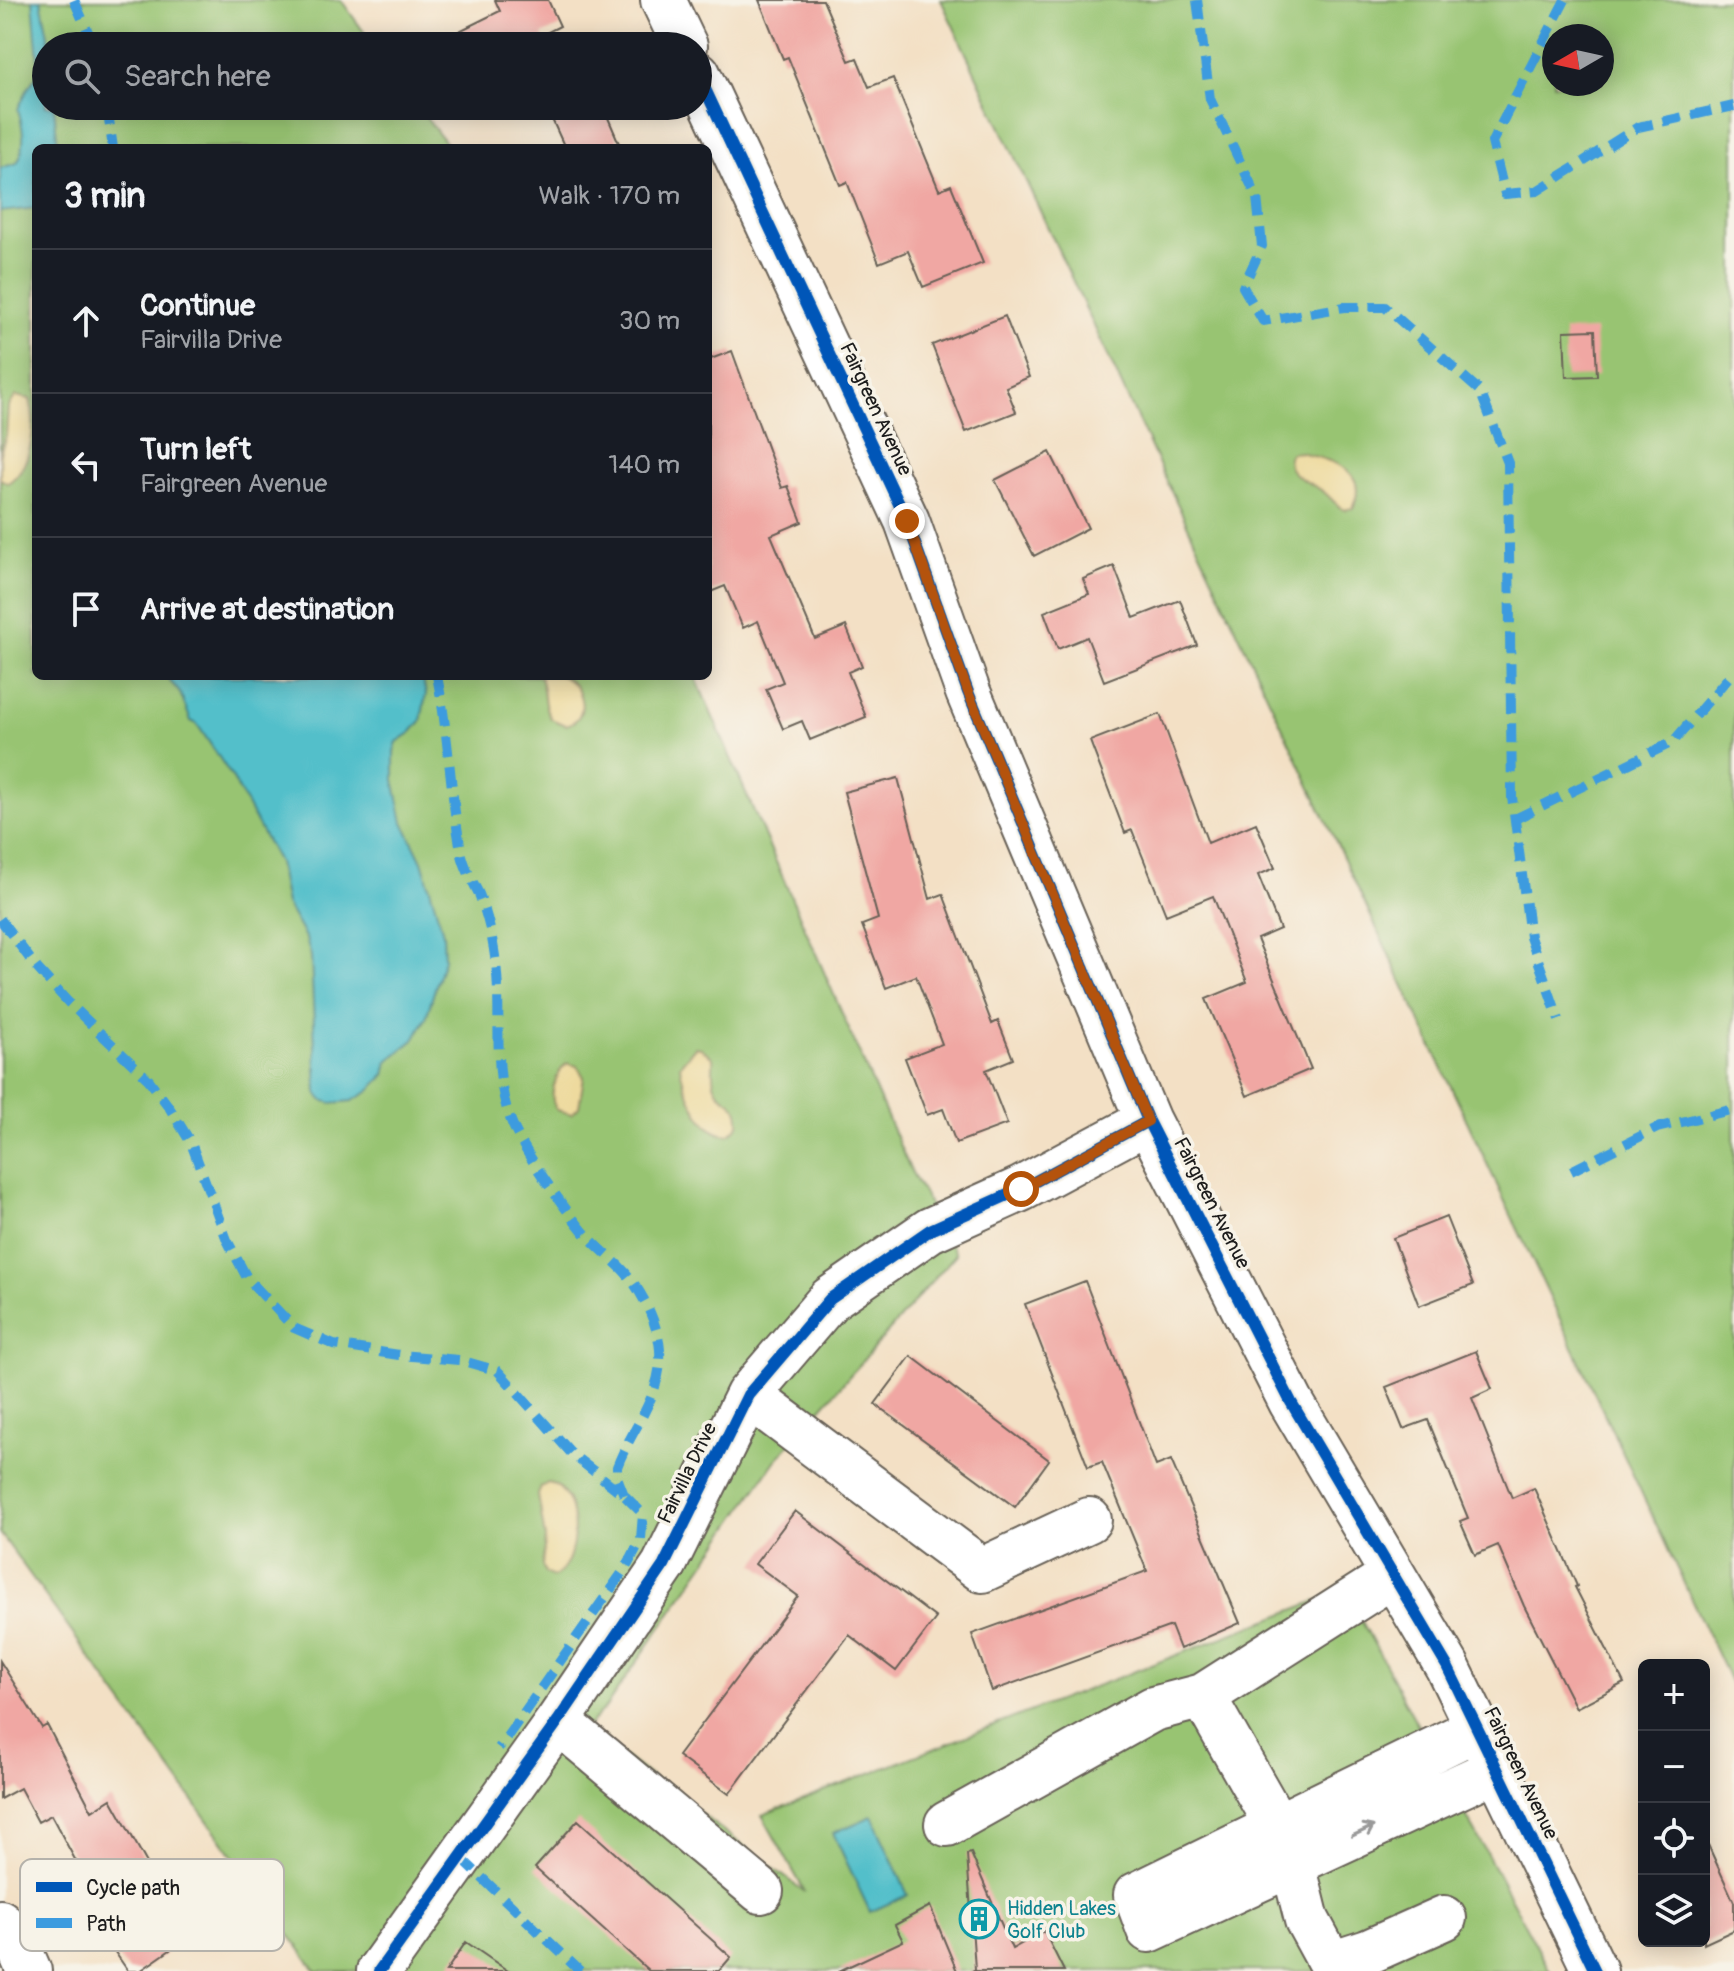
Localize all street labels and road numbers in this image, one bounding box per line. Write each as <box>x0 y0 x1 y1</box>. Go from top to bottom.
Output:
street label: Fairgreen Avenue <box>834 338 918 480</box>
street label: Fairgreen Avenue <box>1168 1133 1256 1273</box>
street label: Fairvilla Drive <box>652 1418 722 1528</box>
street label: Fairgreen Avenue <box>1478 1703 1564 1843</box>

